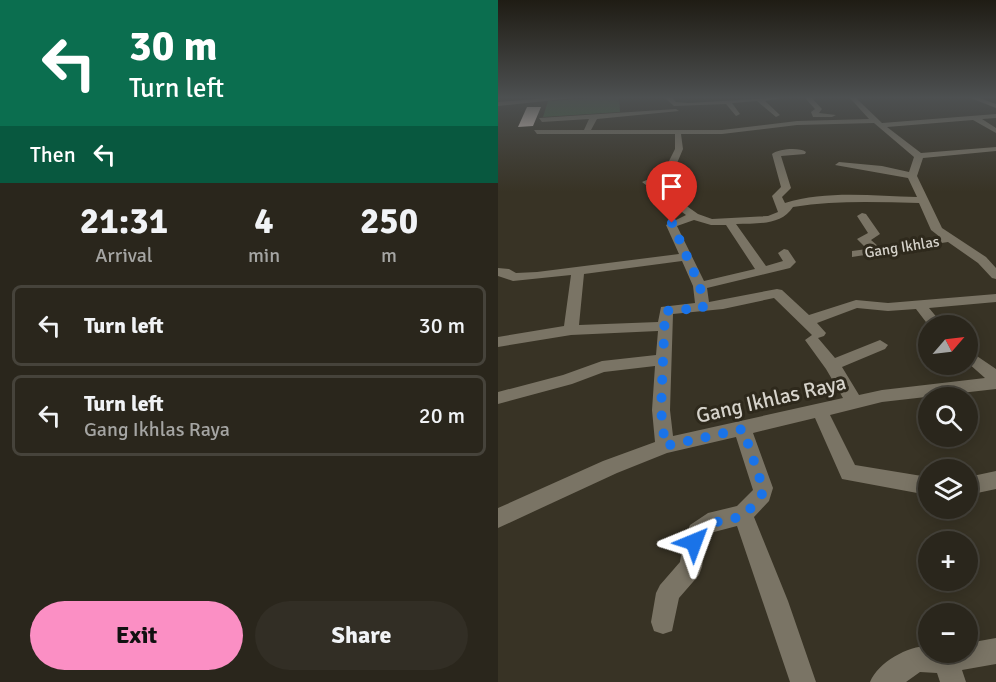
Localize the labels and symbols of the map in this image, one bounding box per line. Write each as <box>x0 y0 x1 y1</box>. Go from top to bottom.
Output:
pin <box>646 161 697 223</box>
street label: Gang Ikhlas <box>863 232 941 262</box>
north arrow <box>918 315 978 375</box>
street label: Gang Ikhlas Raya <box>693 369 849 429</box>
position arrow <box>662 510 726 574</box>

